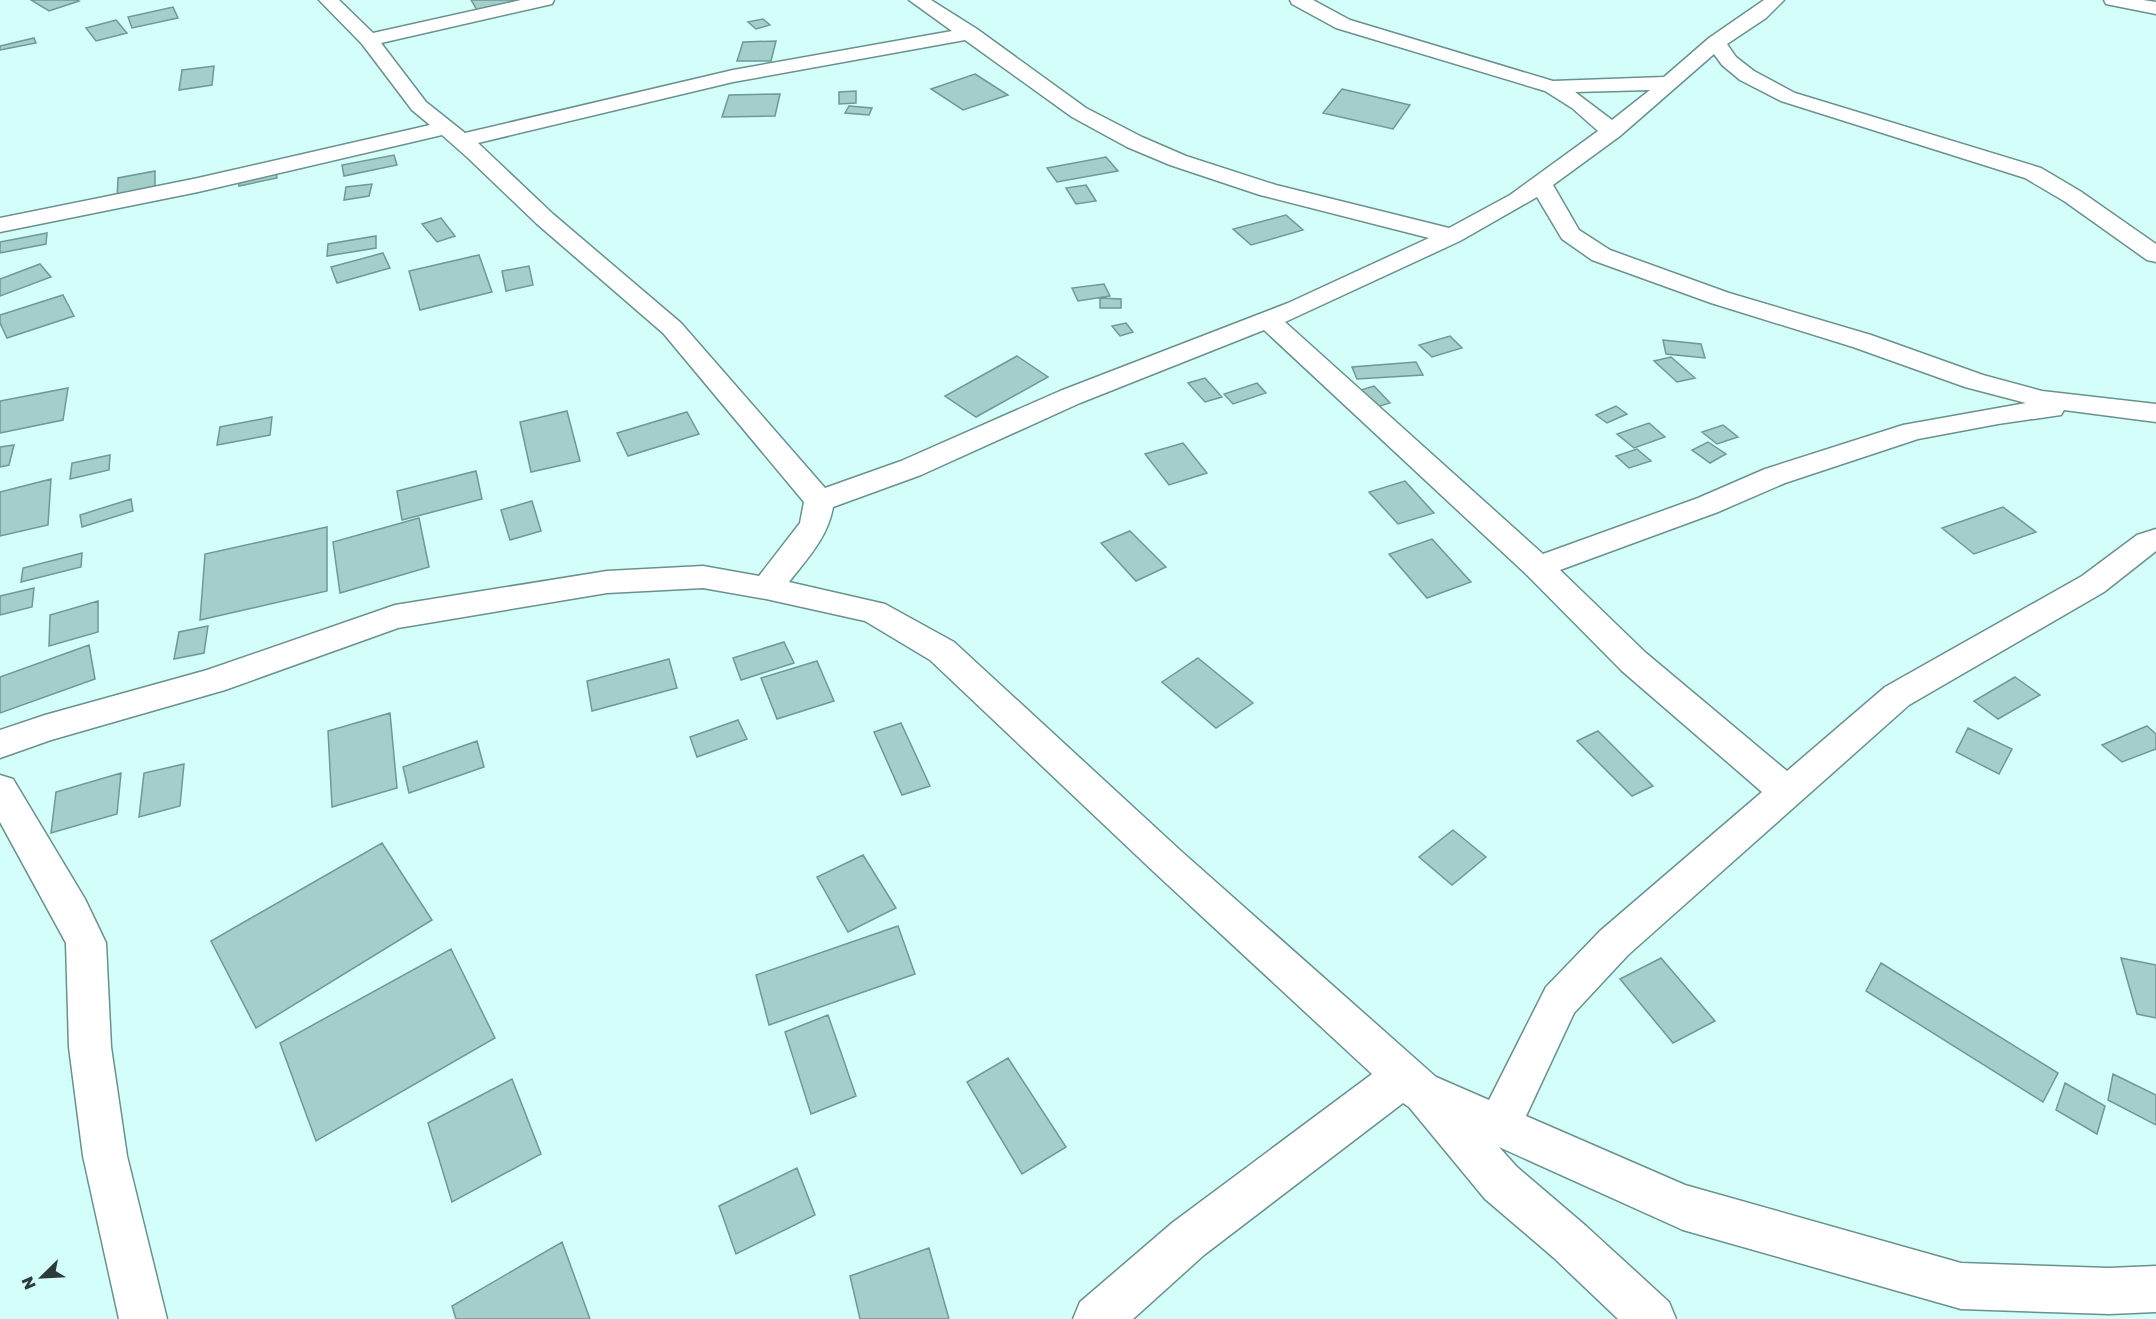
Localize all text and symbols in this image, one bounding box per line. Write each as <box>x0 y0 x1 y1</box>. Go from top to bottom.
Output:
north arrow <box>12 1247 72 1307</box>
text: N <box>17 1273 40 1293</box>

